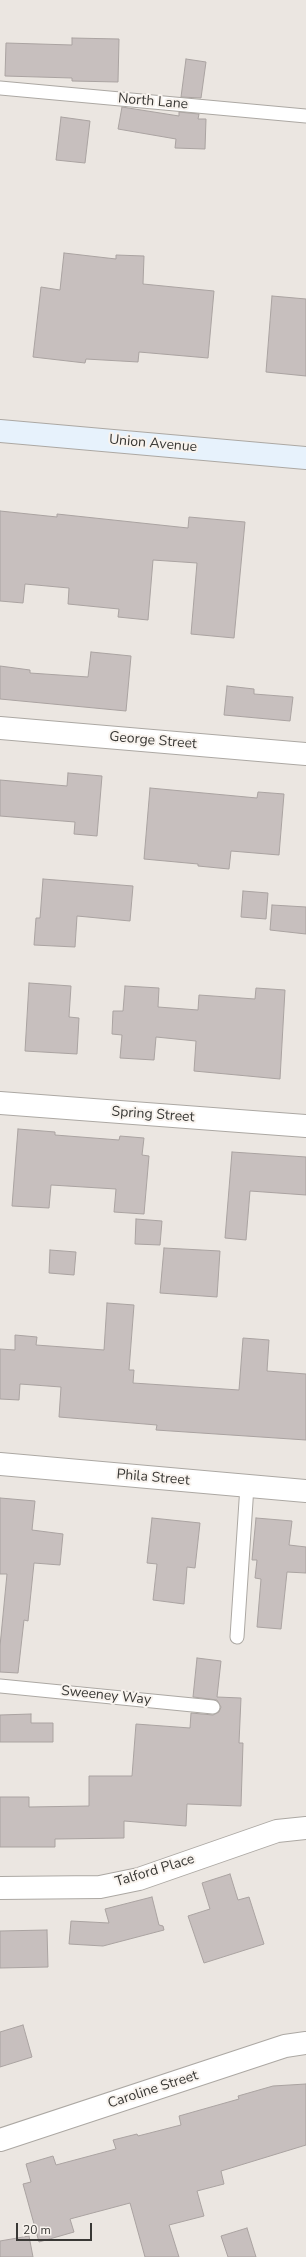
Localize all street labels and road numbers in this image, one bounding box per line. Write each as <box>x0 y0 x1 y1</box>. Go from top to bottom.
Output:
street label: North Lane <box>117 91 189 113</box>
street label: Union Avenue <box>108 432 198 456</box>
street label: George Street <box>109 729 197 753</box>
street label: Spring Street <box>111 1104 195 1126</box>
street label: Phila Street <box>116 1466 190 1490</box>
street label: Sweeney Way <box>60 1683 152 1709</box>
street label: Talford Place <box>113 1851 197 1891</box>
street label: Caroline Street <box>106 2068 200 2112</box>

